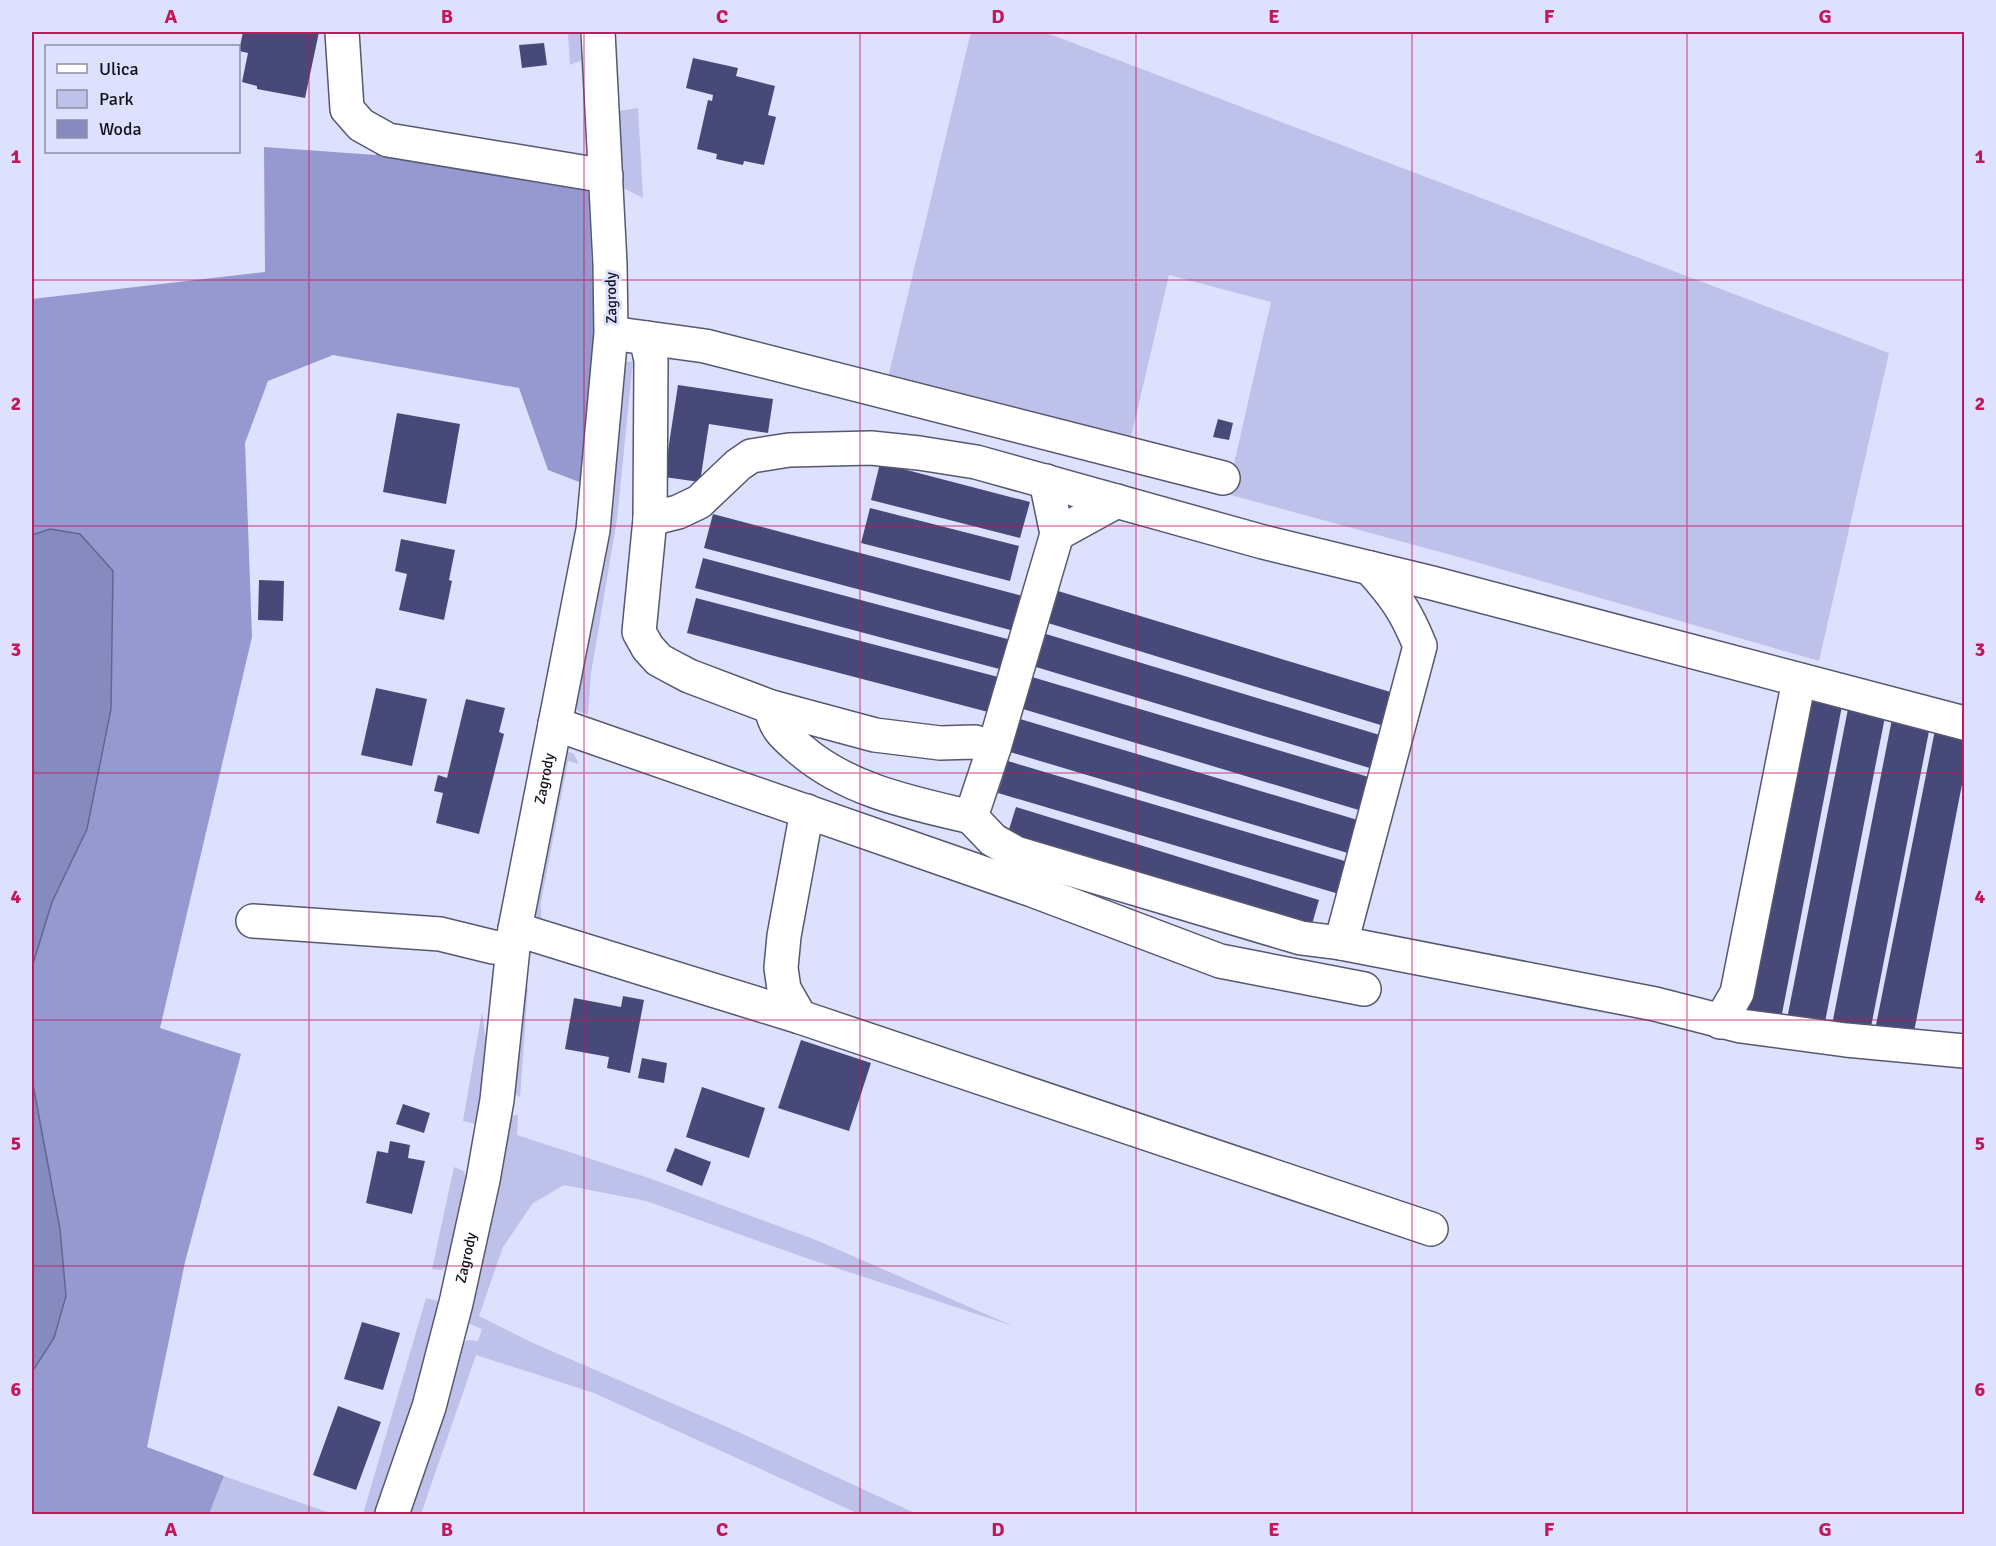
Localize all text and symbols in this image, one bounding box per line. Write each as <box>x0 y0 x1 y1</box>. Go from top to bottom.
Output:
text: A <box>165 4 178 29</box>
text: B <box>441 4 453 29</box>
text: C <box>716 4 728 29</box>
text: D <box>991 4 1005 29</box>
text: E <box>1268 4 1280 29</box>
text: F <box>1544 4 1555 29</box>
text: G <box>1818 4 1832 29</box>
legend <box>45 45 240 153</box>
text: Ulica <box>99 58 139 80</box>
text: Park <box>99 88 134 110</box>
text: Woda <box>99 118 142 140</box>
text: 1 <box>11 144 22 169</box>
text: 1 <box>1975 144 1986 169</box>
street label: Zagrody <box>602 272 620 324</box>
text: 2 <box>11 391 21 416</box>
text: 2 <box>1975 391 1985 416</box>
text: 3 <box>11 637 21 662</box>
text: 3 <box>1975 637 1985 662</box>
street label: Zagrody <box>531 752 558 806</box>
text: 4 <box>11 884 22 909</box>
text: 4 <box>1975 884 1986 909</box>
text: 5 <box>11 1131 21 1156</box>
text: 5 <box>1975 1131 1985 1156</box>
street label: Zagrody <box>452 1231 480 1285</box>
text: 6 <box>11 1377 22 1402</box>
text: 6 <box>1975 1377 1986 1402</box>
text: A <box>165 1517 178 1542</box>
text: B <box>441 1517 453 1542</box>
text: C <box>716 1517 728 1542</box>
text: D <box>991 1517 1005 1542</box>
text: E <box>1268 1517 1280 1542</box>
text: F <box>1544 1517 1555 1542</box>
text: G <box>1818 1517 1832 1542</box>

